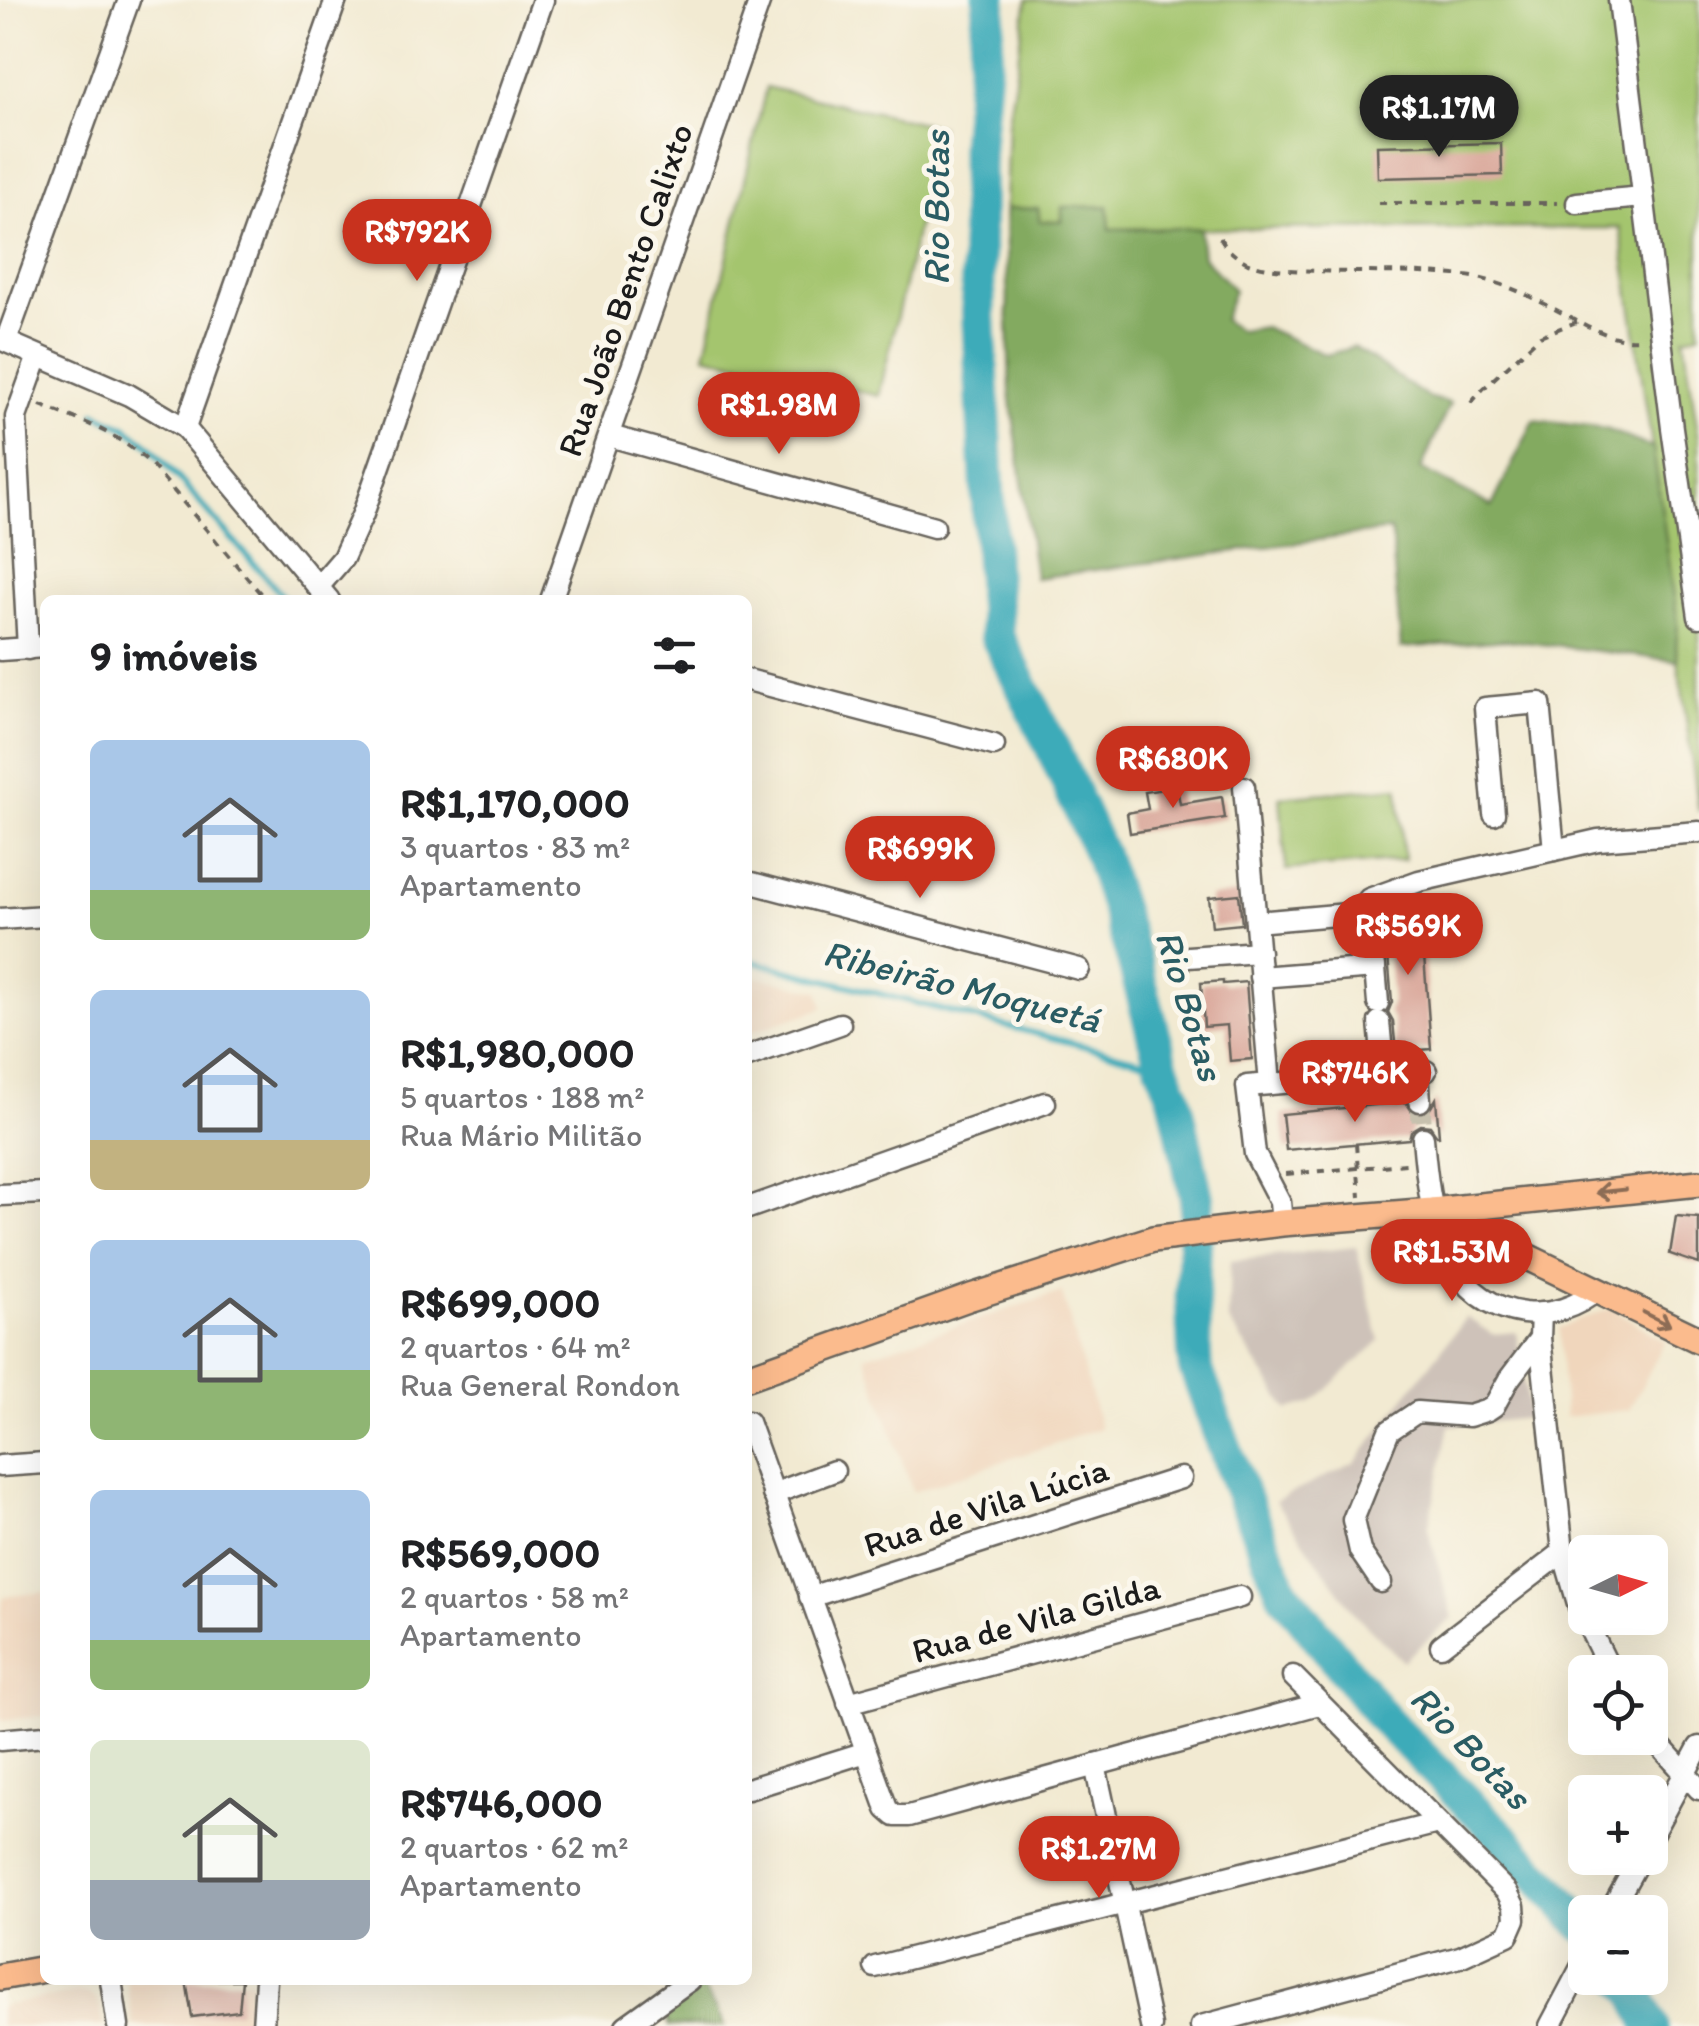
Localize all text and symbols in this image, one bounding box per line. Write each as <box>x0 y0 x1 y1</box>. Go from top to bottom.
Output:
pin: R$1.17M <box>1347 75 1531 160</box>
text: R$1.17M <box>1382 88 1496 126</box>
street label: Rua João Bento Calixto <box>548 118 702 462</box>
water label: Rio Botas <box>913 128 959 285</box>
pin: R$792K <box>336 199 498 284</box>
text: R$792K <box>364 212 470 250</box>
pin: R$1.98M <box>687 372 871 457</box>
text: R$1.98M <box>720 385 838 423</box>
icon: filters <box>647 628 702 683</box>
text: 9 imóveis <box>90 630 258 681</box>
pin: R$680K <box>1092 726 1254 811</box>
text: R$680K <box>1118 739 1228 777</box>
text: R$1,170,000 <box>400 777 630 828</box>
icon: home <box>170 780 290 900</box>
pin: R$699K <box>839 816 1001 901</box>
text: 3 quartos · 83 m² <box>400 828 630 866</box>
text: R$699K <box>867 829 973 867</box>
text: Apartamento <box>400 866 582 904</box>
pin: R$569K <box>1327 893 1489 978</box>
text: R$569K <box>1355 906 1461 944</box>
water label: Rio Botas <box>1145 924 1235 1088</box>
water label: Ribeirão Moquetá <box>819 929 1106 1043</box>
text: R$1,980,000 <box>400 1027 635 1078</box>
icon: home <box>170 1030 290 1150</box>
pin: R$746K <box>1274 1040 1436 1125</box>
text: R$746K <box>1301 1053 1409 1091</box>
text: 5 quartos · 188 m² <box>400 1078 645 1116</box>
text: Rua Mário Militão <box>400 1116 642 1154</box>
one-way arrow <box>1596 1182 1628 1201</box>
pin: R$1.53M <box>1360 1219 1544 1304</box>
text: R$1.53M <box>1393 1232 1511 1270</box>
text: R$699,000 <box>400 1277 600 1328</box>
icon: home <box>170 1280 290 1400</box>
one-way arrow <box>1642 1310 1672 1329</box>
text: 2 quartos · 64 m² <box>400 1328 631 1366</box>
text: Rua General Rondon <box>400 1366 680 1404</box>
street label: Rua de Vila Lúcia <box>858 1448 1114 1566</box>
text: R$569,000 <box>400 1527 600 1578</box>
icon: home <box>170 1530 290 1650</box>
north arrow <box>1568 1535 1668 1635</box>
map controls <box>1568 1535 1668 1995</box>
street label: Rua de Vila Gilda <box>908 1566 1164 1672</box>
text: 2 quartos · 58 m² <box>400 1578 629 1616</box>
text: Apartamento <box>400 1616 582 1654</box>
button: locate <box>1568 1655 1668 1755</box>
water label: Rio Botas <box>1401 1675 1543 1820</box>
button: + <box>1568 1775 1668 1875</box>
text: R$746,000 <box>400 1777 603 1828</box>
icon: home <box>170 1780 290 1900</box>
pin: R$1.27M <box>1007 1816 1191 1901</box>
text: 2 quartos · 62 m² <box>400 1828 628 1866</box>
text: R$1.27M <box>1041 1829 1157 1867</box>
text: Apartamento <box>400 1866 582 1904</box>
button: − <box>1568 1895 1668 1995</box>

